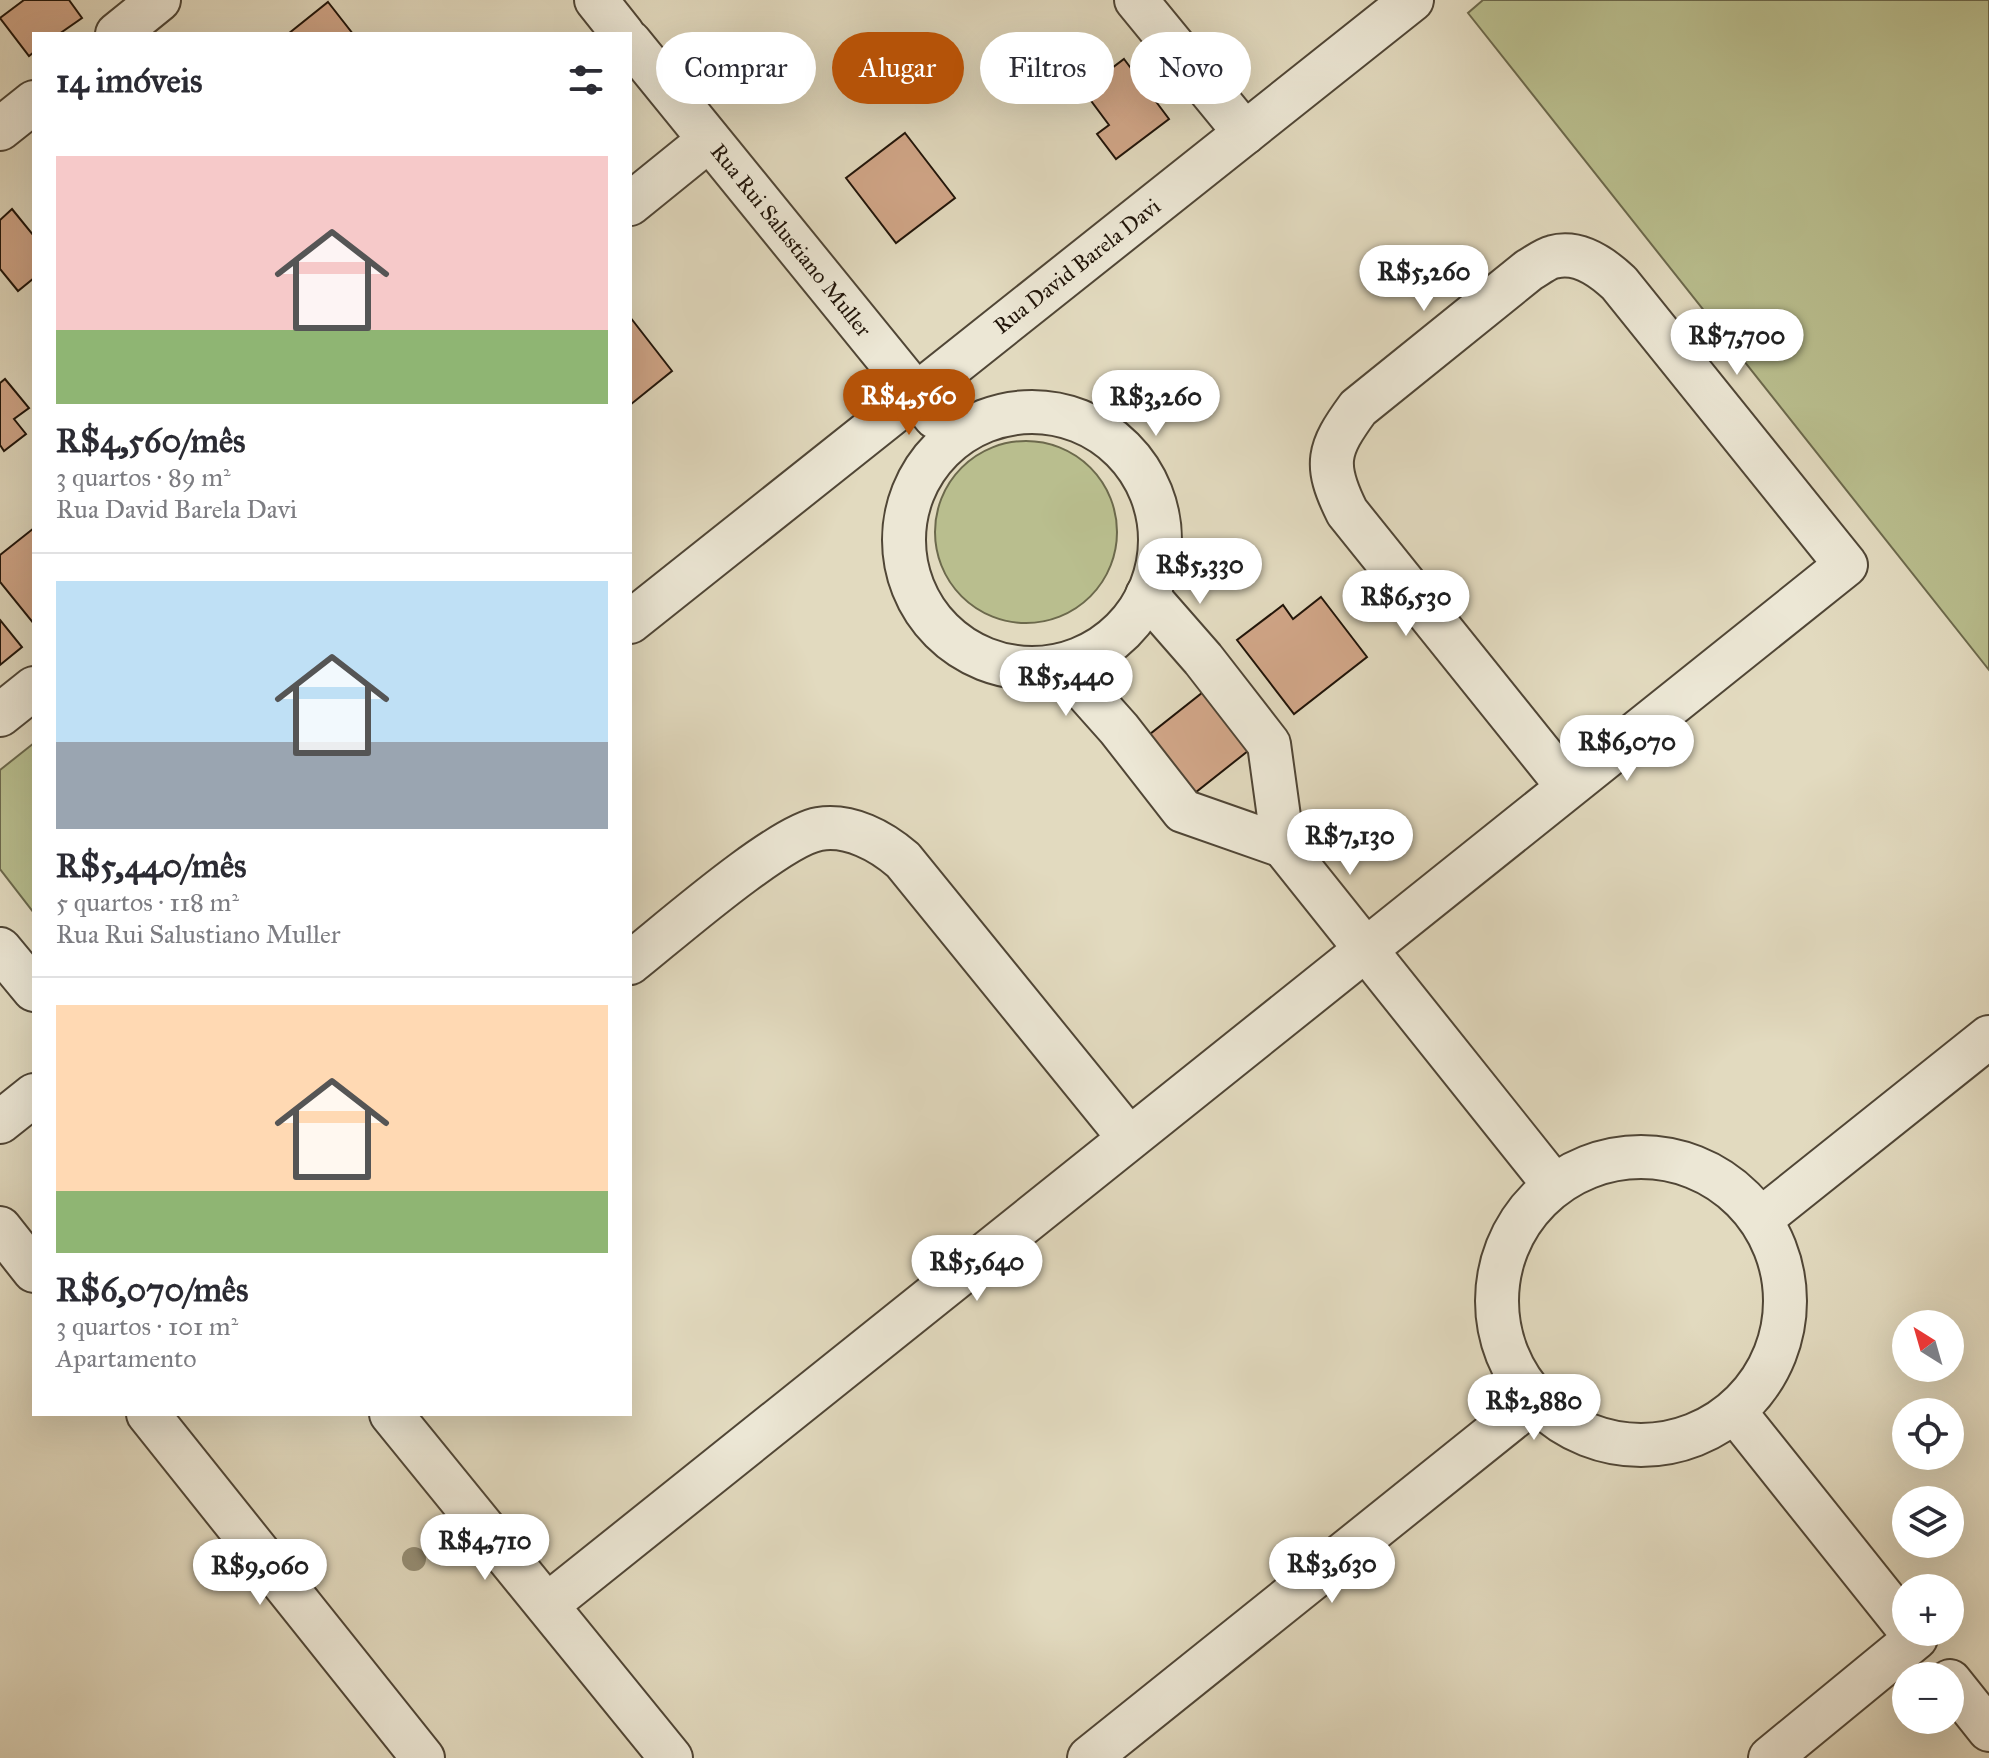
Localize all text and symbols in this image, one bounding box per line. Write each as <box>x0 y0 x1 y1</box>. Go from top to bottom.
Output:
chip: Comprar <box>656 32 816 104</box>
chip: Alugar <box>832 32 964 104</box>
chip: Filtros <box>980 32 1114 104</box>
chip: Novo <box>1130 32 1251 104</box>
icon: filters <box>564 58 608 102</box>
text: 14 imóveis <box>56 60 202 101</box>
street label: Rua Rui Salustiano Muller <box>705 138 878 343</box>
street label: Rua David Barela Davi <box>988 193 1166 339</box>
icon: home <box>260 208 404 352</box>
pin: R$5,260 <box>1350 245 1498 313</box>
text: R$5,260 <box>1377 255 1471 287</box>
pin: R$7,700 <box>1663 309 1811 377</box>
text: R$7,700 <box>1689 319 1785 351</box>
pin: R$4,560 <box>835 369 983 437</box>
pin: R$3,260 <box>1082 370 1230 438</box>
text: R$4,560 <box>861 379 957 411</box>
text: R$3,260 <box>1110 380 1202 412</box>
text: R$4,560/mês <box>56 420 245 461</box>
text: 3 quartos · 89 m² <box>56 461 231 493</box>
text: Rua David Barela Davi <box>56 493 297 525</box>
pin: R$5,330 <box>1126 538 1274 606</box>
text: R$5,330 <box>1156 548 1244 580</box>
pin: R$6,530 <box>1332 570 1480 638</box>
text: R$6,530 <box>1360 580 1452 612</box>
icon: home <box>260 633 404 777</box>
pin: R$5,440 <box>992 650 1140 718</box>
text: R$5,440 <box>1018 660 1114 692</box>
pin: R$6,070 <box>1553 715 1701 783</box>
text: R$6,070 <box>1578 725 1676 757</box>
pin: R$7,130 <box>1276 809 1424 877</box>
text: R$7,130 <box>1305 819 1395 851</box>
text: R$5,440/mês <box>56 845 247 886</box>
text: 5 quartos · 118 m² <box>56 886 239 918</box>
text: Rua Rui Salustiano Muller <box>56 918 341 950</box>
icon: home <box>260 1057 404 1201</box>
pin: R$5,640 <box>903 1235 1051 1303</box>
text: R$5,640 <box>930 1245 1024 1277</box>
text: R$6,070/mês <box>56 1269 248 1310</box>
text: 3 quartos · 101 m² <box>56 1310 238 1342</box>
north arrow <box>1892 1310 1964 1382</box>
map controls <box>1892 1310 1964 1734</box>
text: Apartamento <box>56 1342 197 1374</box>
pin: R$2,880 <box>1460 1374 1608 1442</box>
text: R$2,880 <box>1486 1384 1582 1416</box>
button: locate <box>1892 1398 1964 1470</box>
button: layers <box>1892 1486 1964 1558</box>
pin: R$4,710 <box>411 1514 559 1582</box>
text: R$4,710 <box>438 1524 532 1556</box>
pin: R$3,630 <box>1258 1537 1406 1605</box>
pin: R$9,060 <box>186 1539 334 1607</box>
text: R$3,630 <box>1287 1547 1377 1579</box>
text: R$9,060 <box>211 1549 309 1581</box>
button: + <box>1892 1574 1964 1646</box>
button: − <box>1892 1662 1964 1734</box>

